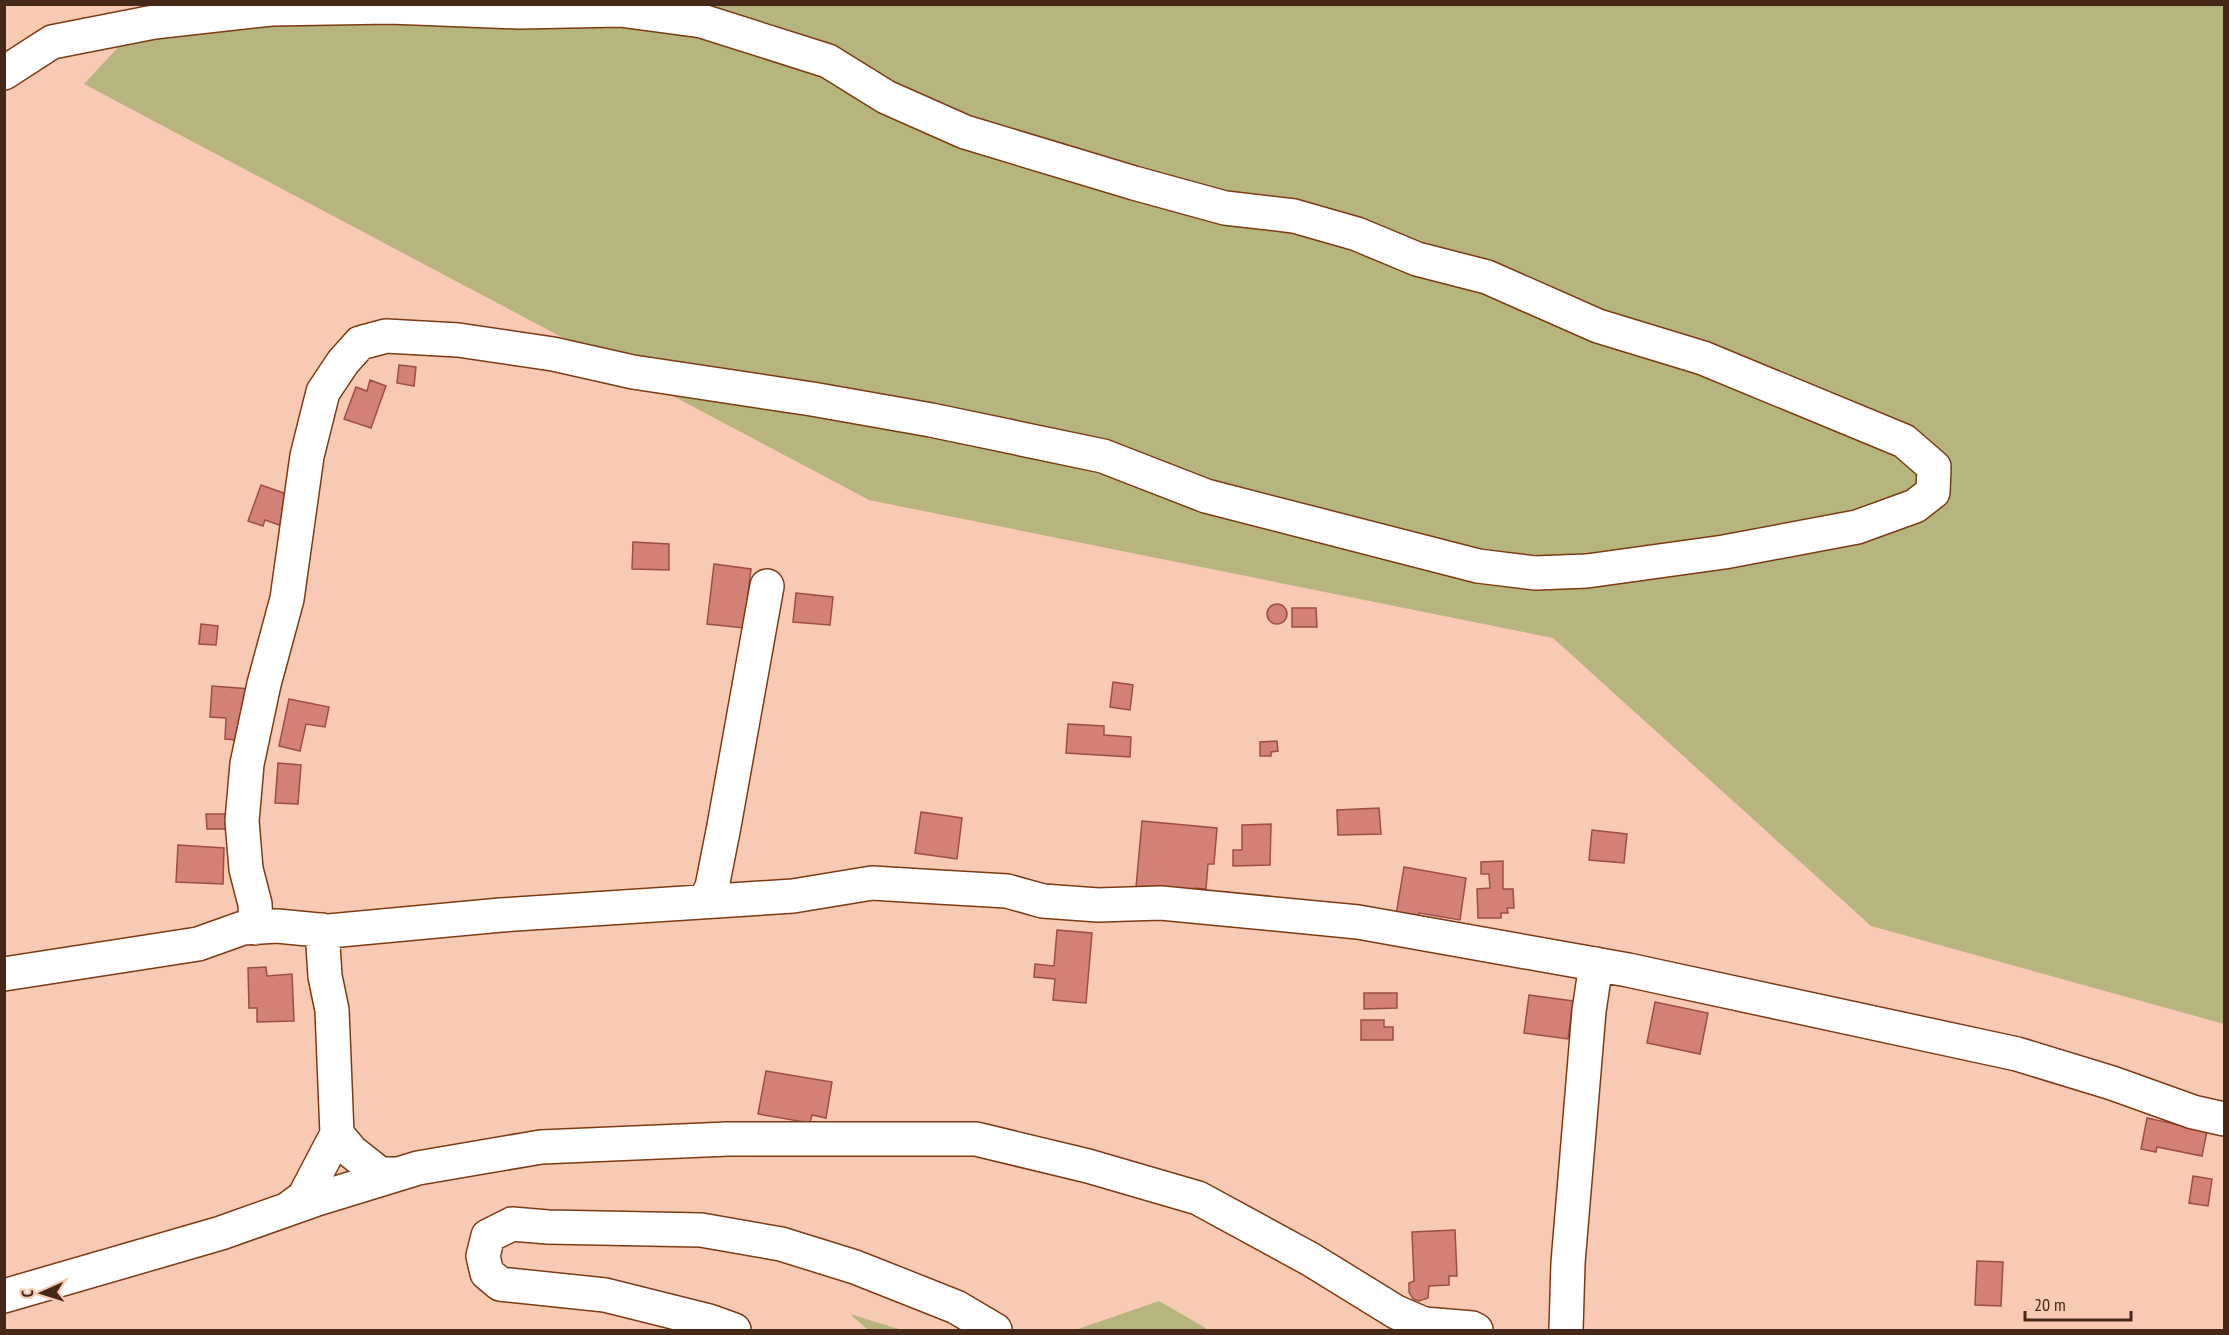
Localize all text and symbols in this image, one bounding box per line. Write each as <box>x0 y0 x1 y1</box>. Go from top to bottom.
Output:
north arrow <box>12 1263 72 1323</box>
scale bar <box>2025 1284 2132 1322</box>
text: С <box>17 1289 37 1298</box>
text: 20 m <box>2034 1293 2066 1316</box>

